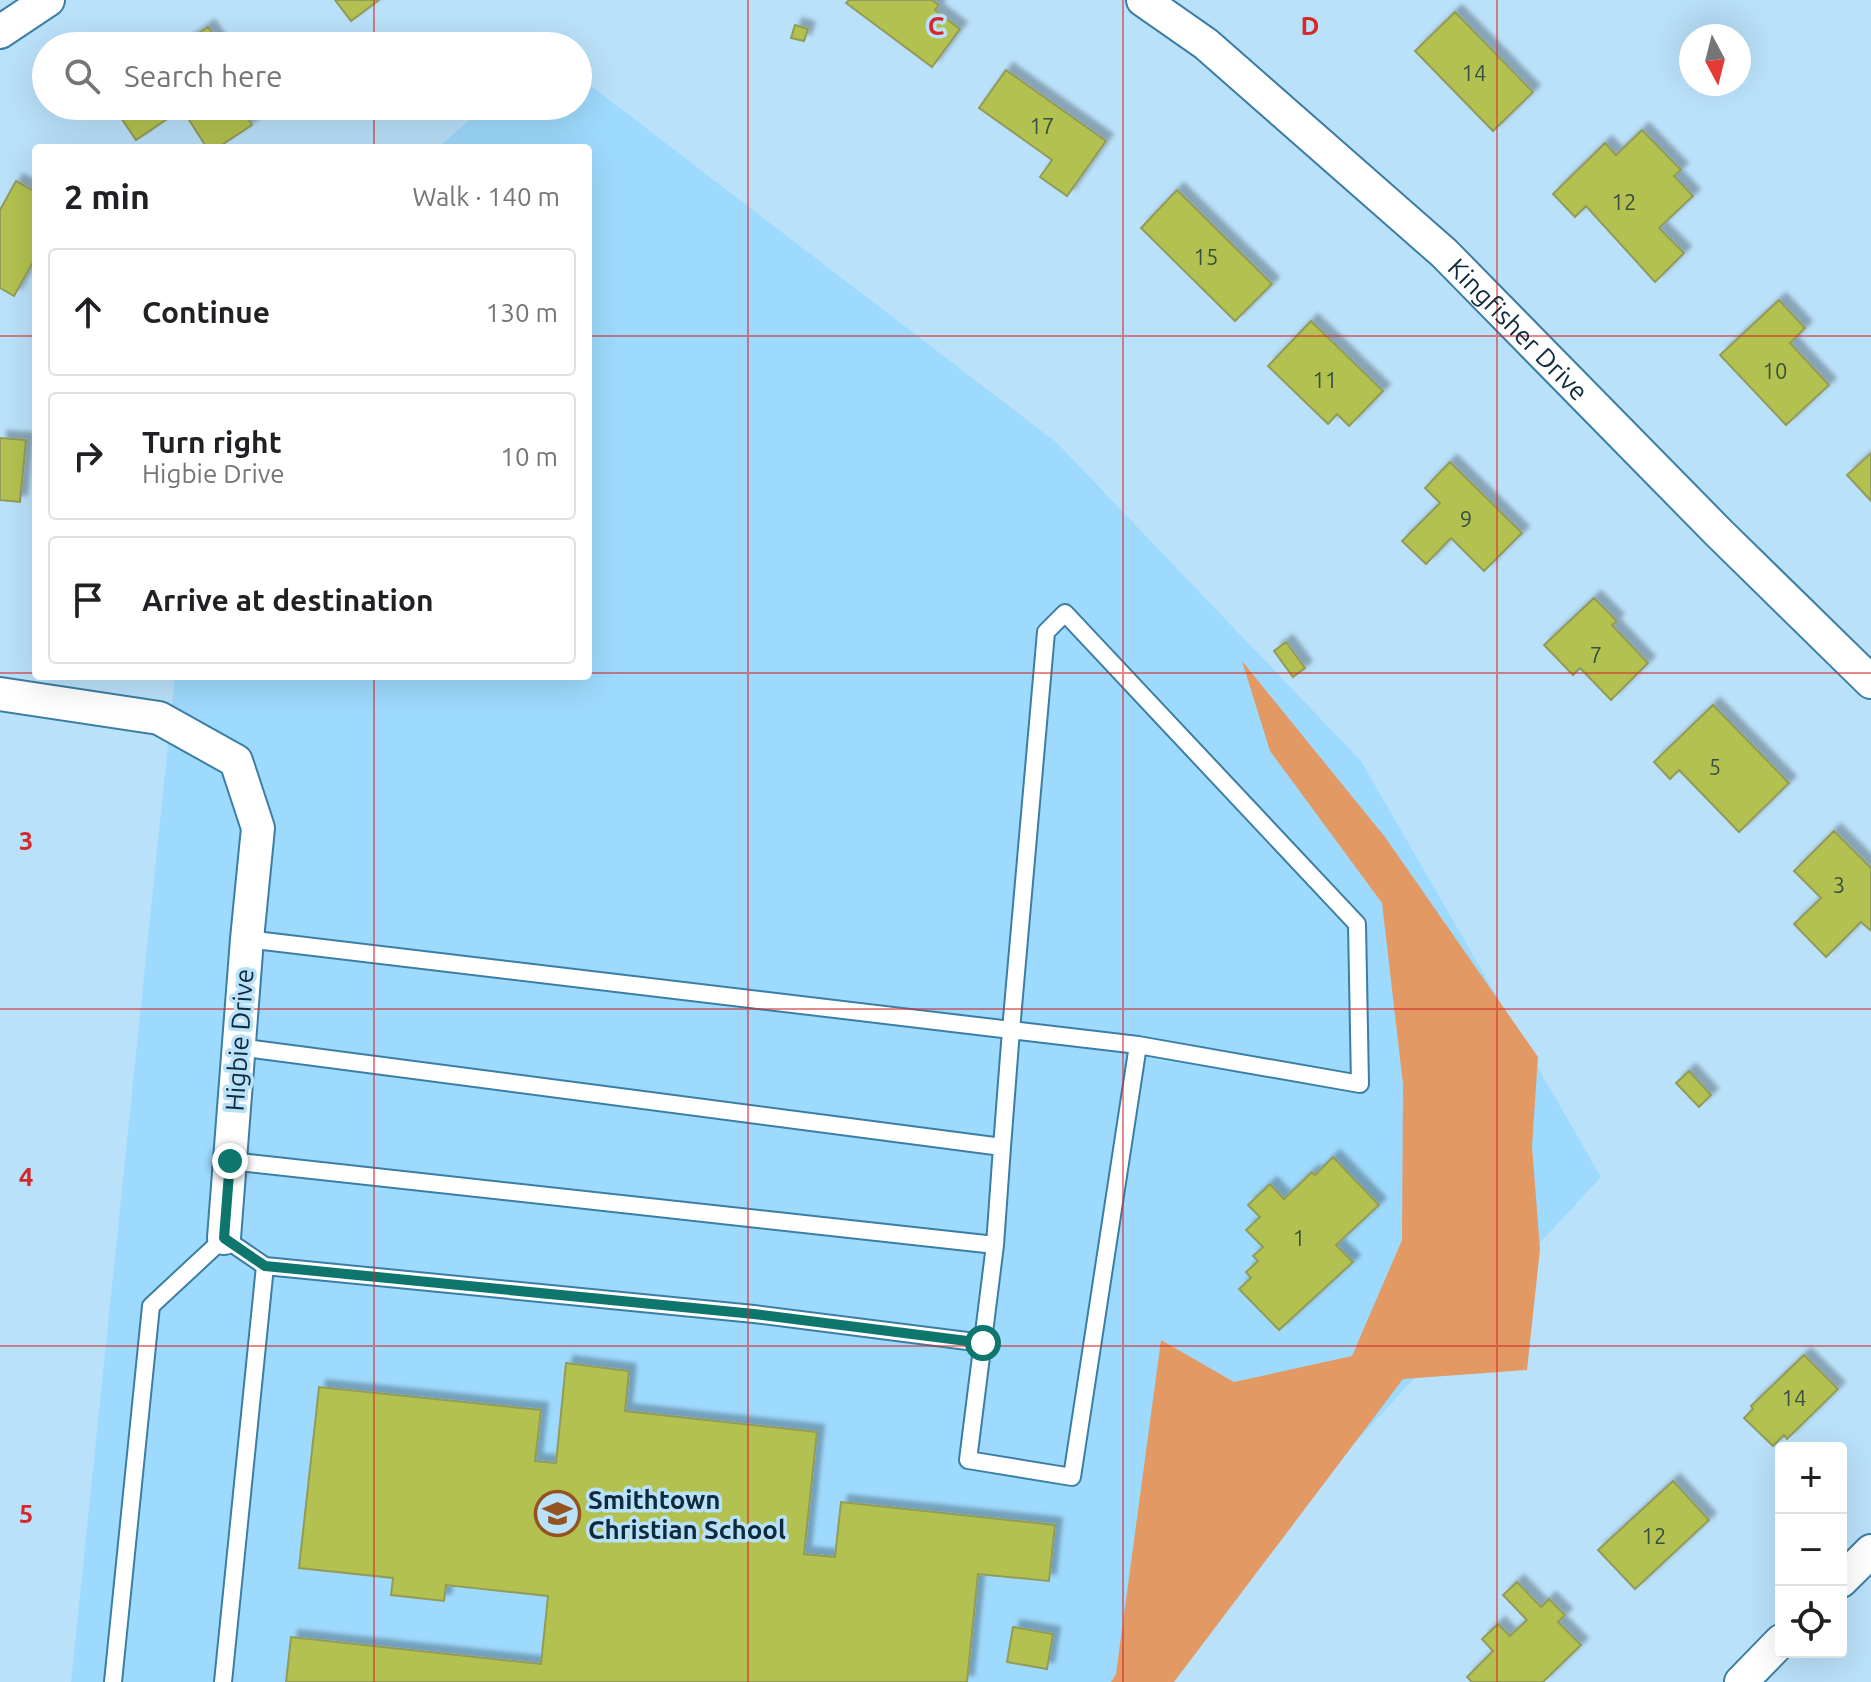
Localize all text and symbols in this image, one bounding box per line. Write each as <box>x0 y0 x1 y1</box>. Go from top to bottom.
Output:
text: C <box>928 11 945 40</box>
text: D <box>1301 11 1319 40</box>
north arrow <box>1679 24 1751 96</box>
search box <box>32 32 592 120</box>
icon: search <box>60 54 104 98</box>
text: Search here <box>124 59 283 93</box>
house number: 14 <box>1462 60 1486 85</box>
house number: 17 <box>1030 113 1054 138</box>
text: 2 min <box>64 177 150 215</box>
text: Walk · 140 m <box>412 182 560 211</box>
house number: 12 <box>1612 189 1636 214</box>
house number: 15 <box>1194 244 1218 269</box>
street label: Kingfisher Drive <box>1443 252 1594 406</box>
icon: ahead <box>66 290 110 334</box>
text: Continue <box>142 295 270 329</box>
text: 130 m <box>486 298 558 327</box>
house number: 10 <box>1763 358 1787 383</box>
house number: 11 <box>1313 367 1337 392</box>
text: Turn right <box>142 425 282 459</box>
icon: right <box>66 434 110 478</box>
text: 10 m <box>500 442 558 471</box>
text: Higbie Drive <box>142 459 285 488</box>
house number: 9 <box>1460 506 1472 531</box>
icon: arrive <box>66 578 110 622</box>
text: Arrive at destination <box>142 583 434 617</box>
house number: 7 <box>1590 642 1602 667</box>
house number: 5 <box>1709 754 1721 779</box>
text: 3 <box>19 826 33 855</box>
house number: 3 <box>1833 872 1845 897</box>
street label: Higbie Drive <box>220 968 258 1112</box>
route end <box>212 1143 248 1179</box>
text: 4 <box>19 1162 33 1191</box>
house number: 1 <box>1293 1225 1305 1250</box>
route start <box>965 1325 1001 1361</box>
house number: 14 <box>1782 1385 1806 1410</box>
map controls <box>1775 1442 1847 1658</box>
button: + <box>1775 1442 1847 1514</box>
place label: Smithtown Christian School <box>588 1485 786 1544</box>
school or university icon: Smithtown Christian School <box>533 1490 581 1538</box>
text: 5 <box>19 1499 33 1528</box>
button: − <box>1775 1514 1847 1586</box>
house number: 12 <box>1642 1523 1666 1548</box>
button: locate <box>1775 1586 1847 1658</box>

